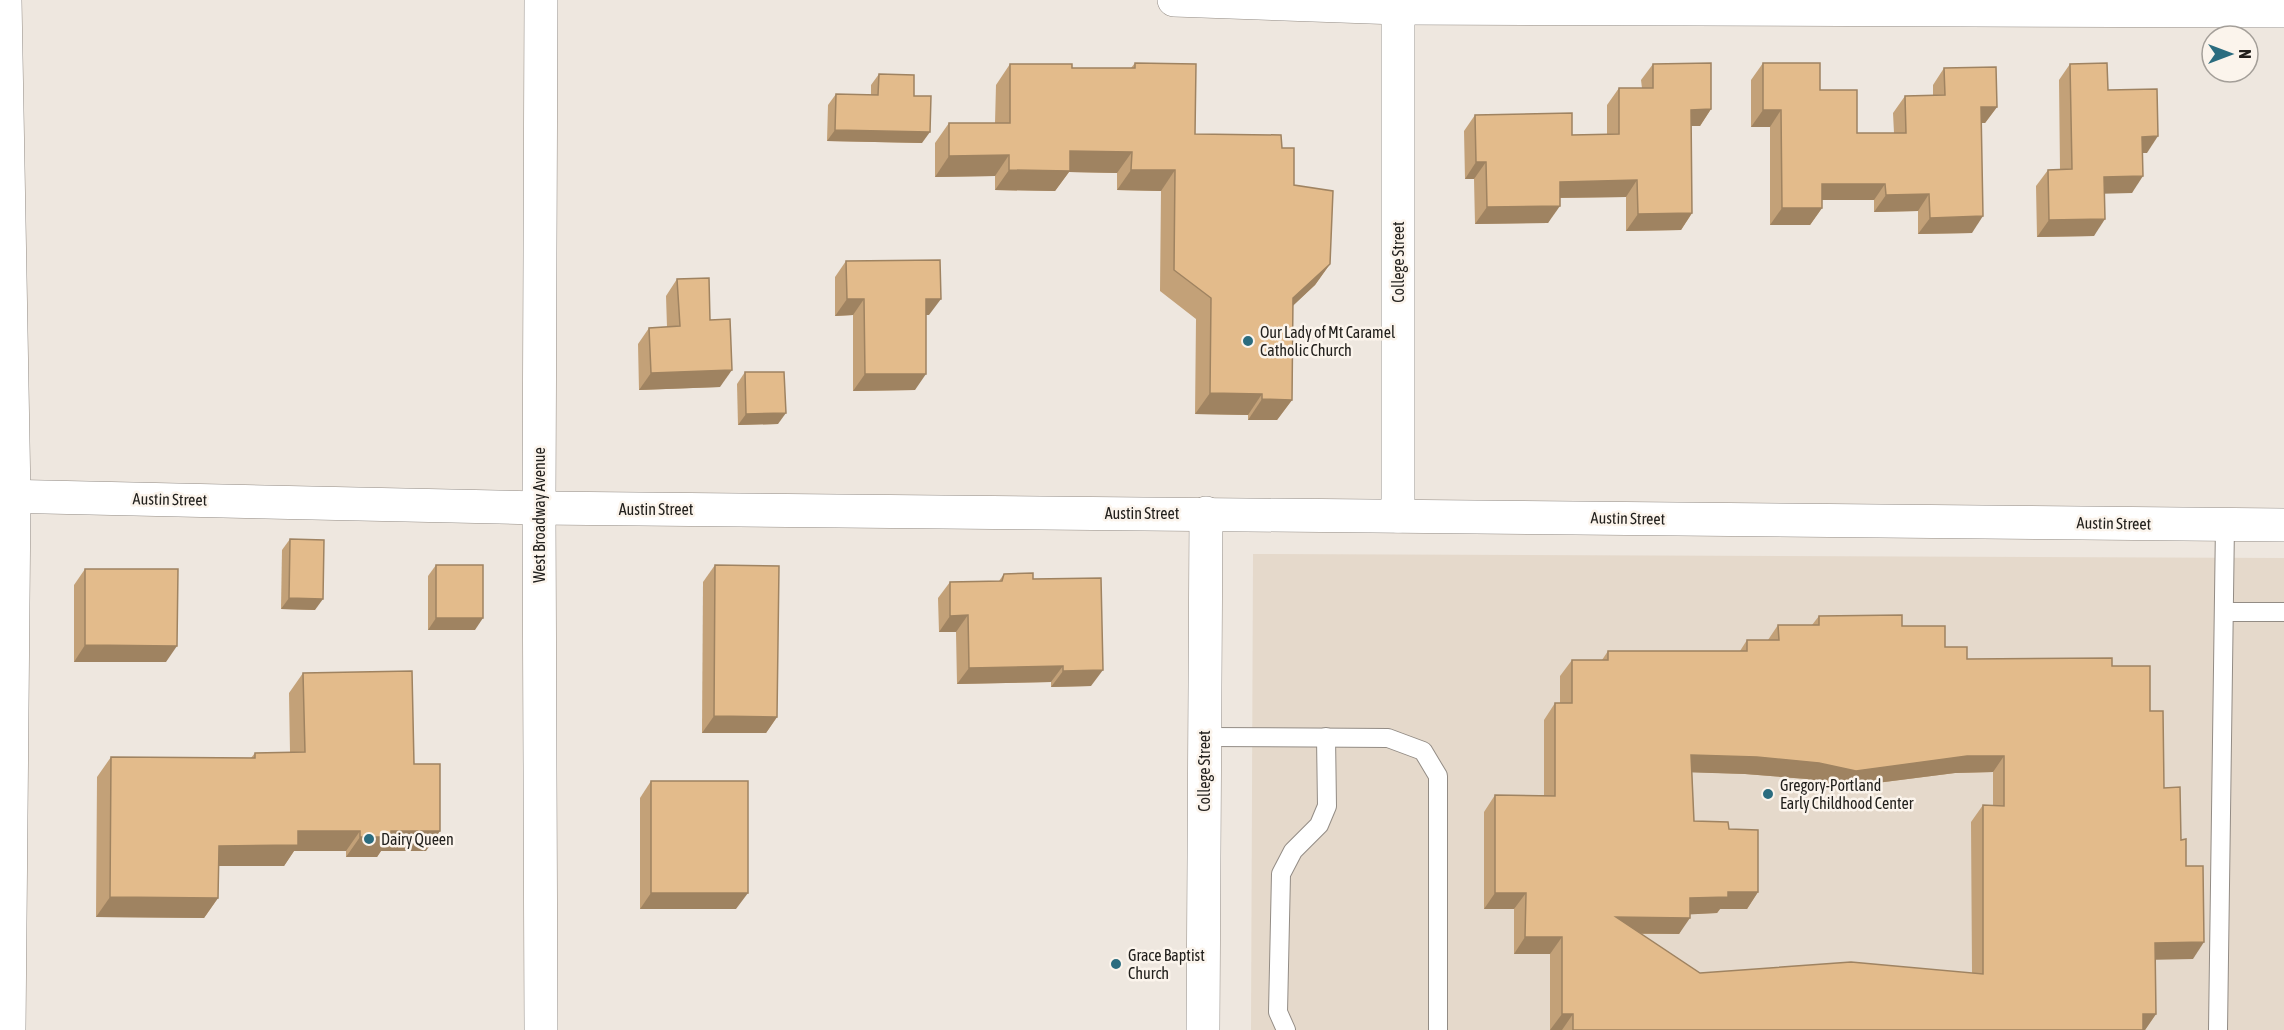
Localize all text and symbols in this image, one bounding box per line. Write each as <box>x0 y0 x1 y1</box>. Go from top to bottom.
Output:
north arrow <box>2200 24 2260 84</box>
text: N <box>2236 49 2254 59</box>
street label: College Street <box>1389 221 1408 303</box>
place label: Our Lady of Mt Caramel Catholic Church <box>1260 323 1396 359</box>
marker: Our Lady of Mt Caramel Catholic Church <box>1241 334 1255 348</box>
street label: West Broadway Avenue <box>530 447 549 583</box>
street label: Austin Street <box>133 489 208 509</box>
street label: Austin Street <box>619 500 694 518</box>
street label: Austin Street <box>1105 504 1180 522</box>
street label: Austin Street <box>1591 508 1666 528</box>
street label: Austin Street <box>2077 513 2152 533</box>
street label: College Street <box>1195 730 1214 812</box>
place label: Gregory-Portland Early Childhood Center <box>1780 776 1914 813</box>
marker: Gregory-Portland Early Childhood Center <box>1761 787 1775 801</box>
place label: Dairy Queen <box>381 830 454 849</box>
marker: Dairy Queen <box>362 832 376 846</box>
place label: Grace Baptist Church <box>1128 946 1205 982</box>
marker: Grace Baptist Church <box>1109 957 1123 971</box>

